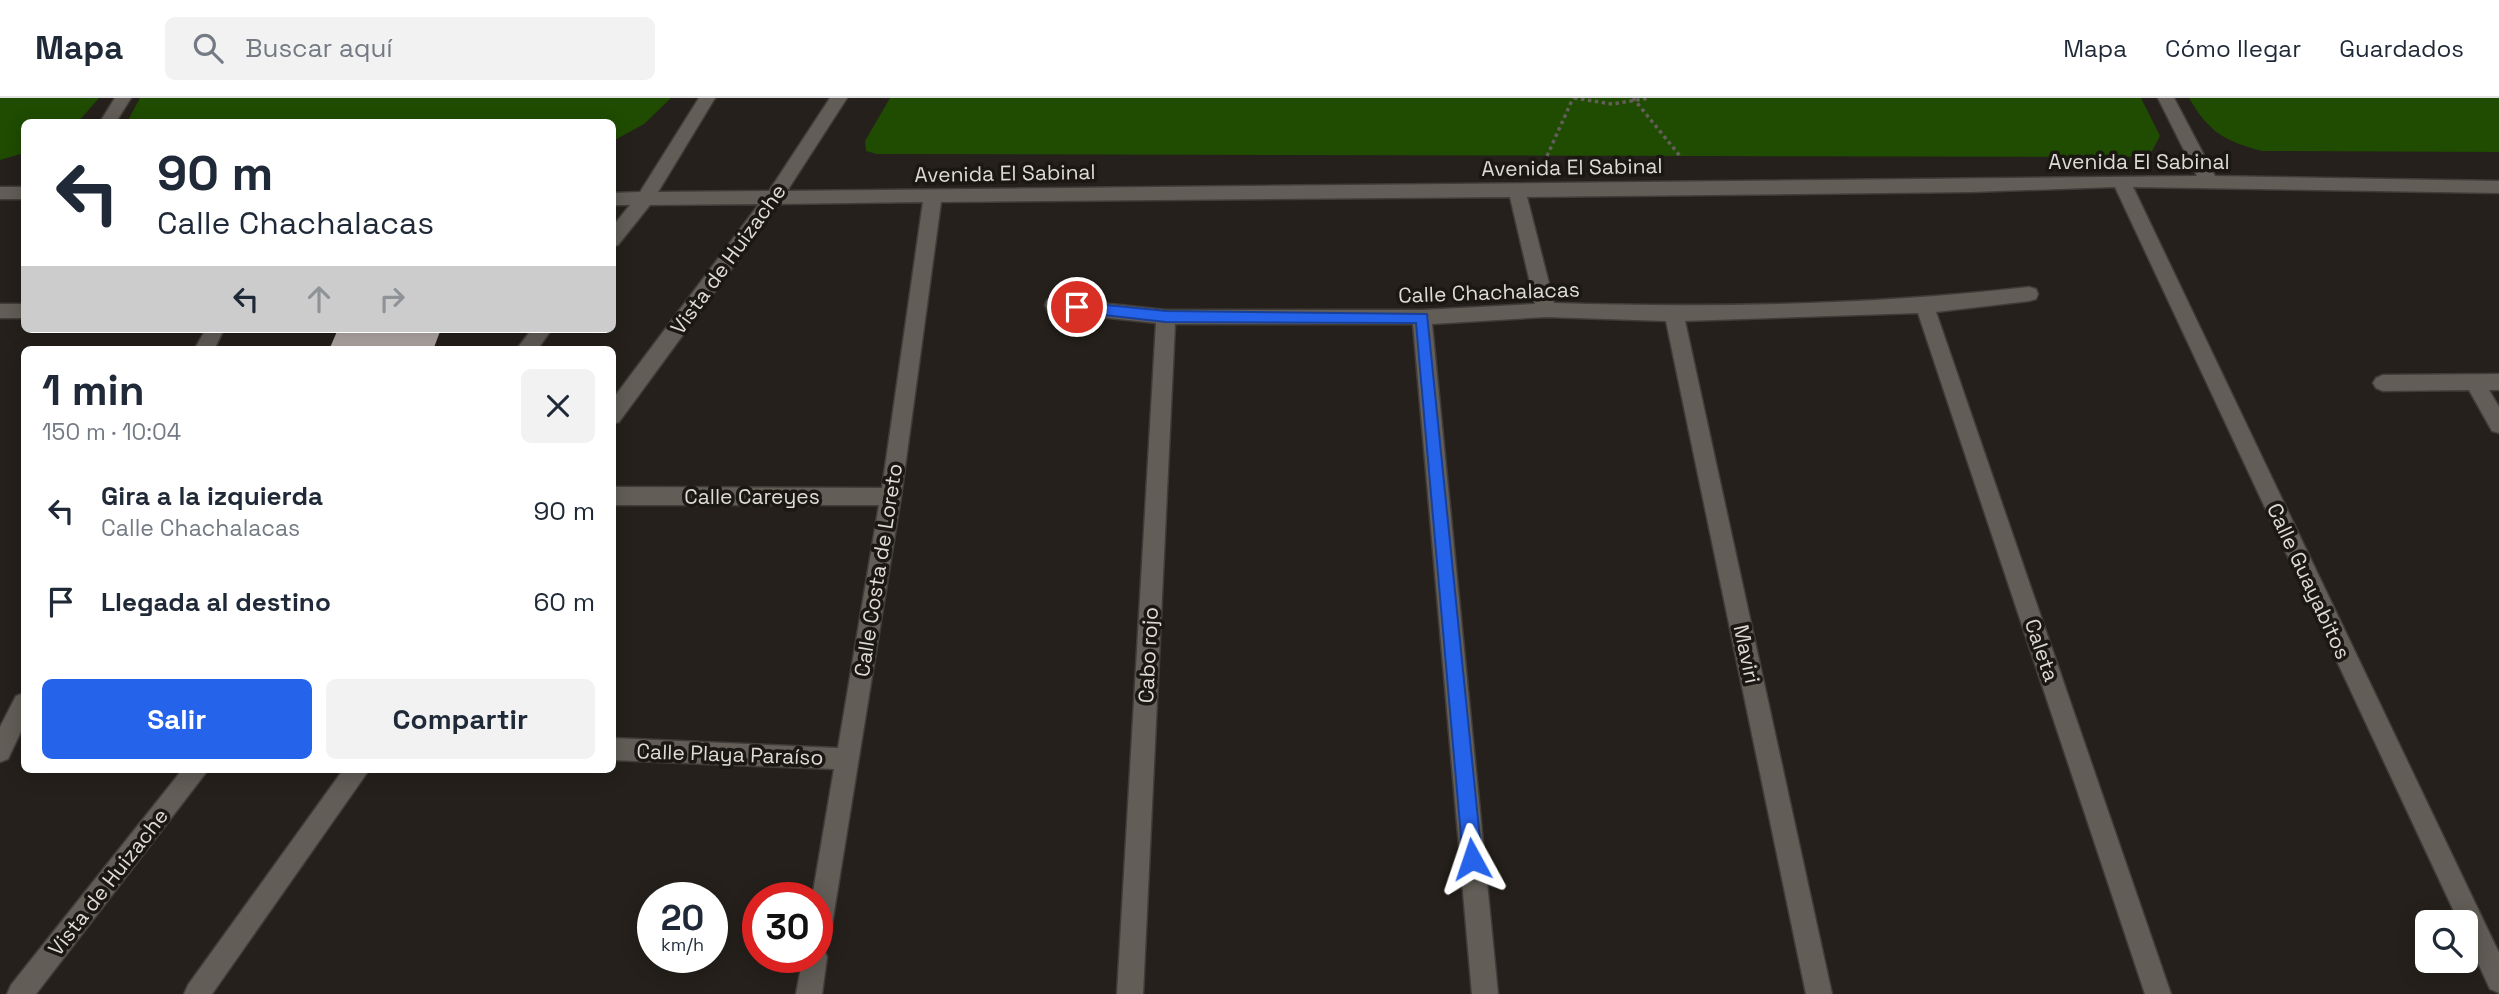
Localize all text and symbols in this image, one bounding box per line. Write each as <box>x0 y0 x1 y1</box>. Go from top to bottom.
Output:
search box <box>165 17 655 80</box>
text: Mapa <box>35 27 123 69</box>
icon: search <box>189 29 227 67</box>
text: Buscar aquí <box>245 31 393 65</box>
text: Mapa <box>2063 33 2127 64</box>
text: Cómo llegar <box>2165 33 2301 64</box>
text: Guardados <box>2339 33 2464 64</box>
text: 90 m <box>157 142 273 204</box>
icon: left <box>42 147 133 238</box>
street label: Avenida El Sabinal <box>2048 148 2230 175</box>
street label: Avenida El Sabinal <box>1481 152 1663 182</box>
street label: Avenida El Sabinal <box>914 158 1096 188</box>
street label: Vista de Huizache <box>664 178 792 340</box>
text: Calle Chachalacas <box>157 203 434 243</box>
street label: Calle Chachalacas <box>1398 275 1580 309</box>
pin <box>1047 277 1107 337</box>
icon: left <box>227 280 265 318</box>
icon: ahead <box>300 280 338 318</box>
icon: right <box>373 280 411 318</box>
icon: arrive <box>1058 288 1096 326</box>
text: 1 min <box>42 364 145 417</box>
button: close <box>521 369 595 443</box>
text: 150 m · 10:04 <box>42 417 181 447</box>
street label: Calle Costa de Loreto <box>848 461 908 679</box>
text: Gira a la izquierda <box>101 479 323 513</box>
street label: Calle Careyes <box>684 483 820 510</box>
icon: left <box>42 492 80 530</box>
text: 90 m <box>533 494 595 528</box>
street label: Calle Guayabitos <box>2261 499 2357 663</box>
text: Calle Chachalacas <box>101 513 300 543</box>
icon: arrive <box>42 583 80 621</box>
text: Llegada al destino <box>101 585 331 619</box>
text: 60 m <box>533 585 595 619</box>
street label: Cabo rojo <box>1132 606 1164 704</box>
street label: Caleta <box>2019 615 2065 685</box>
street label: Maviri <box>1728 622 1766 686</box>
button: Salir <box>42 679 312 759</box>
button: Compartir <box>326 679 595 759</box>
street label: Calle Playa Paraíso <box>636 737 824 771</box>
street label: Vista de Huizache <box>42 803 174 961</box>
position arrow <box>1435 822 1509 896</box>
speed limit sign: 30 <box>742 882 833 973</box>
text: 20 <box>661 896 704 940</box>
map controls <box>2415 910 2478 973</box>
button: search <box>2415 910 2478 973</box>
text: km/h <box>661 933 704 956</box>

